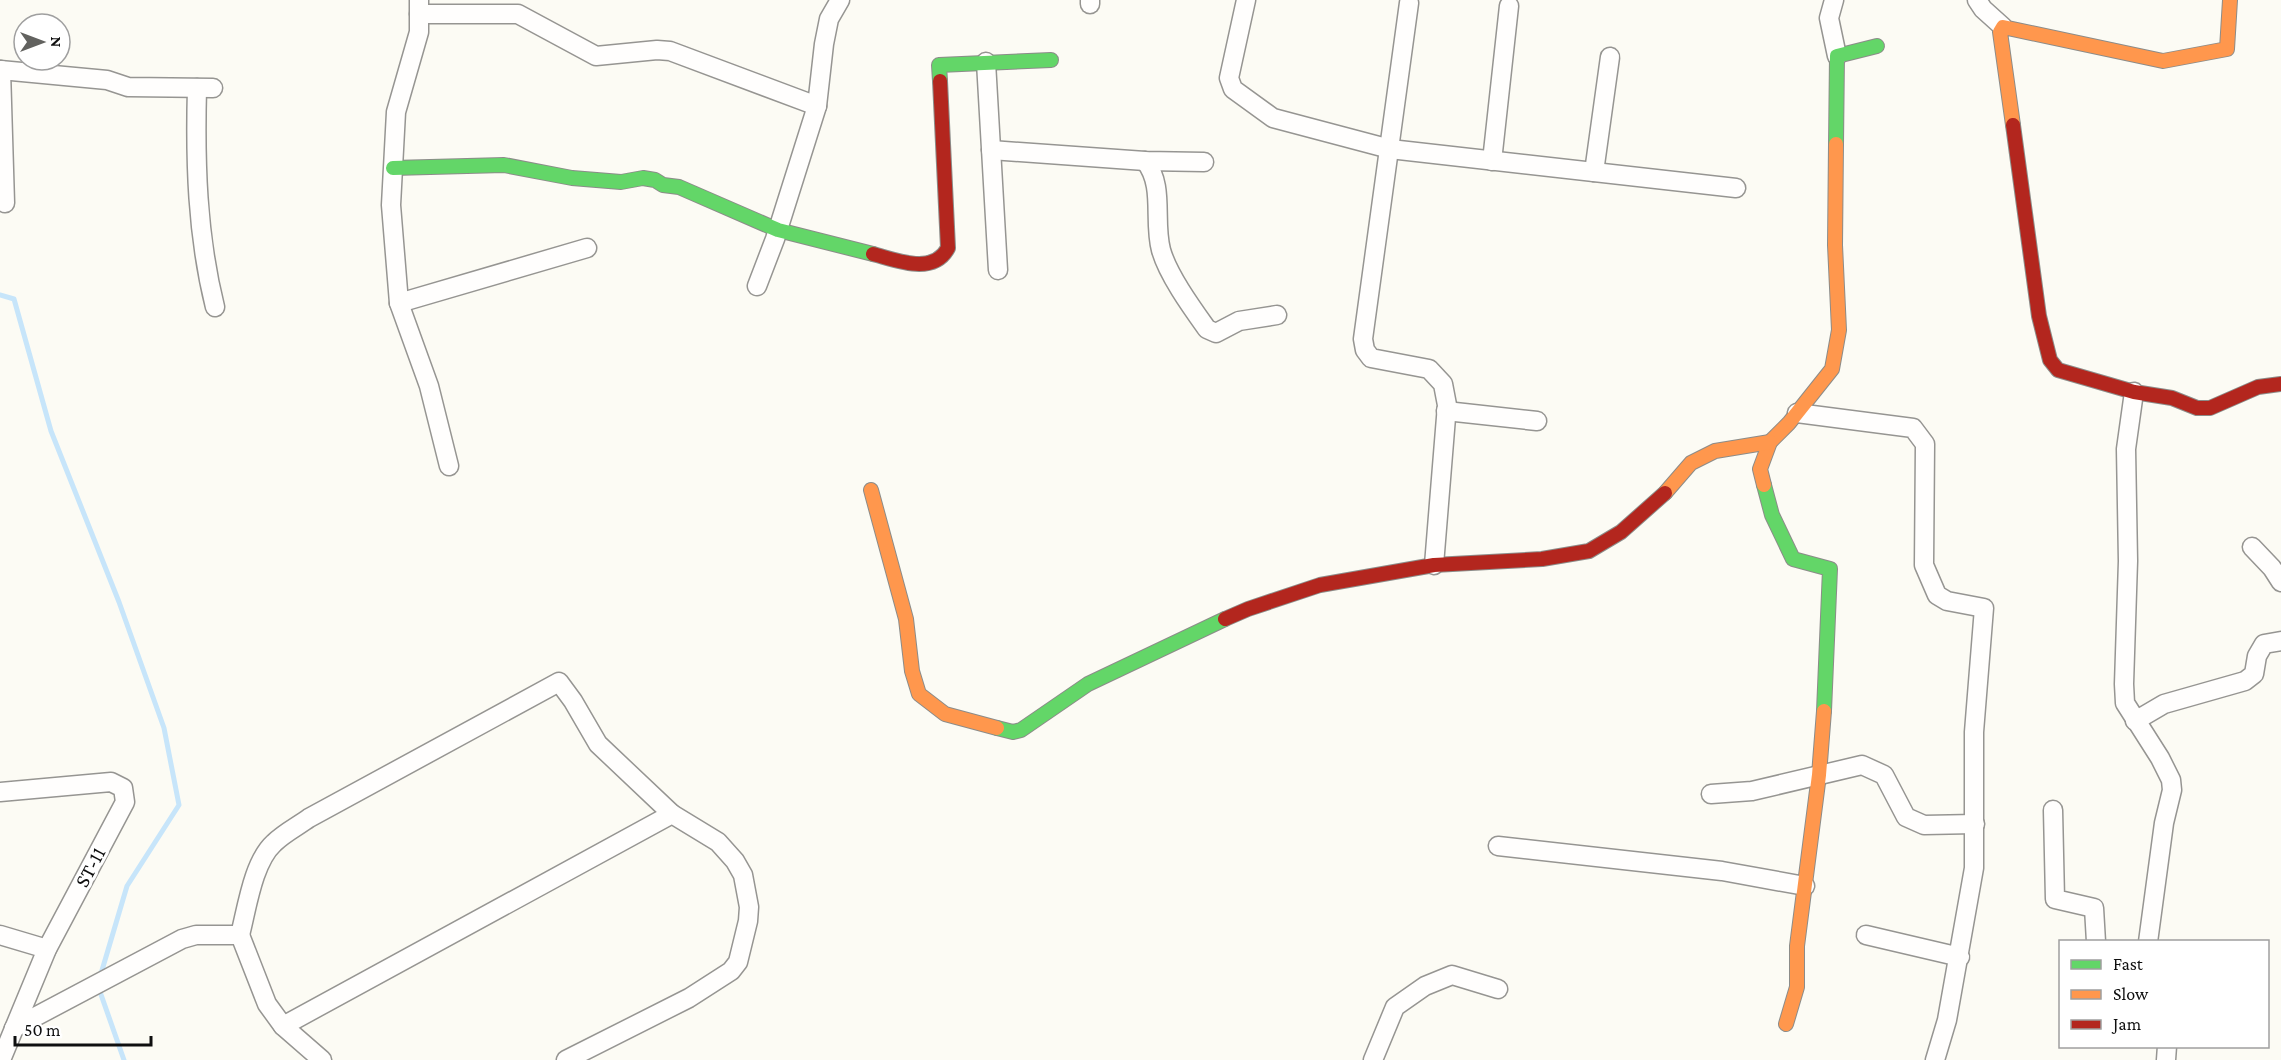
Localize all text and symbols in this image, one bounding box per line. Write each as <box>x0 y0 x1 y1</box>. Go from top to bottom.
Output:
north arrow <box>12 12 72 72</box>
text: N <box>48 37 65 48</box>
street label: ST-11 <box>70 843 110 891</box>
legend <box>2059 940 2269 1048</box>
text: Fast <box>2113 954 2144 974</box>
text: Slow <box>2113 984 2149 1004</box>
scale bar <box>15 1009 152 1047</box>
text: Jam <box>2111 1014 2142 1034</box>
text: 50 m <box>24 1020 61 1040</box>

